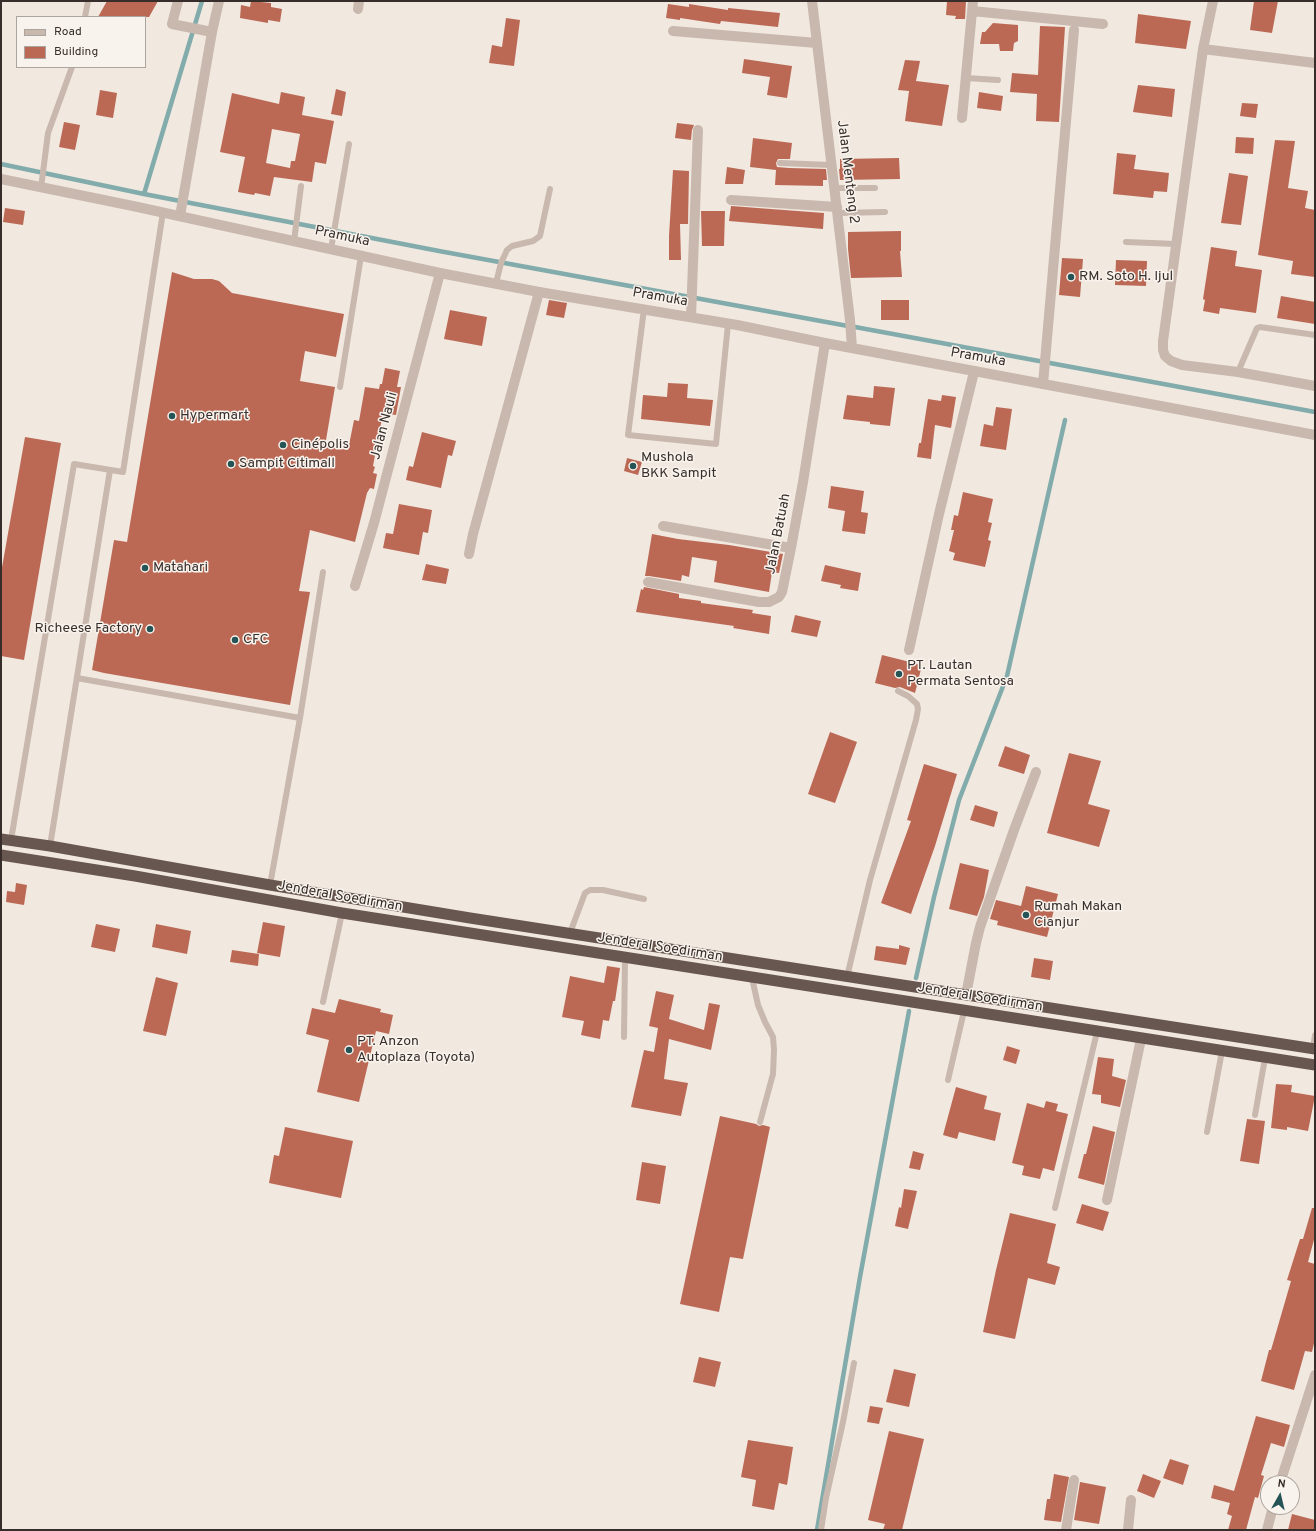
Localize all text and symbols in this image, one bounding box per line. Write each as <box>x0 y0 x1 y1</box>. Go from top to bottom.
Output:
legend <box>16 16 146 68</box>
text: Road <box>54 24 82 40</box>
text: Building <box>54 44 98 60</box>
street label: Jalan Menteng 2 <box>832 119 862 225</box>
street label: Pramuka <box>313 223 371 251</box>
place label: RM. Soto H. Ijul <box>1079 269 1173 285</box>
marker: RM. Soto H. Ijul <box>1066 272 1076 282</box>
street label: Pramuka <box>631 285 689 311</box>
street label: Pramuka <box>949 345 1007 371</box>
street label: Jalan Nauli <box>368 390 402 462</box>
place label: Hypermart <box>180 408 249 424</box>
marker: Hypermart <box>167 411 177 421</box>
place label: Cinépolis <box>291 437 349 453</box>
marker: Cinépolis <box>278 440 288 450</box>
place label: Mushola BKK Sampit <box>641 450 717 482</box>
place label: Sampit Citimall <box>239 456 335 472</box>
marker: Sampit Citimall <box>226 459 236 469</box>
marker: Mushola BKK Sampit <box>628 461 638 471</box>
street label: Jalan Batuah <box>763 492 795 576</box>
place label: Matahari <box>153 560 208 576</box>
marker: Matahari <box>140 563 150 573</box>
place label: Richeese Factory <box>35 621 142 637</box>
marker: Richeese Factory <box>145 624 155 634</box>
place label: CFC <box>243 632 268 648</box>
marker: CFC <box>230 635 240 645</box>
place label: PT. Lautan Permata Sentosa <box>907 658 1014 690</box>
marker: PT. Lautan Permata Sentosa <box>894 669 904 679</box>
street label: Jenderal Soedirman <box>276 878 404 916</box>
place label: Rumah Makan Cianjur <box>1034 899 1122 932</box>
marker: Rumah Makan Cianjur <box>1021 910 1031 920</box>
street label: Jenderal Soedirman <box>596 930 724 966</box>
street label: Jenderal Soedirman <box>916 980 1044 1016</box>
place label: PT. Anzon Autoplaza (Toyota) <box>357 1034 475 1066</box>
marker: PT. Anzon Autoplaza (Toyota) <box>344 1045 354 1055</box>
north arrow <box>1260 1475 1300 1515</box>
text: N <box>1277 1477 1286 1492</box>

